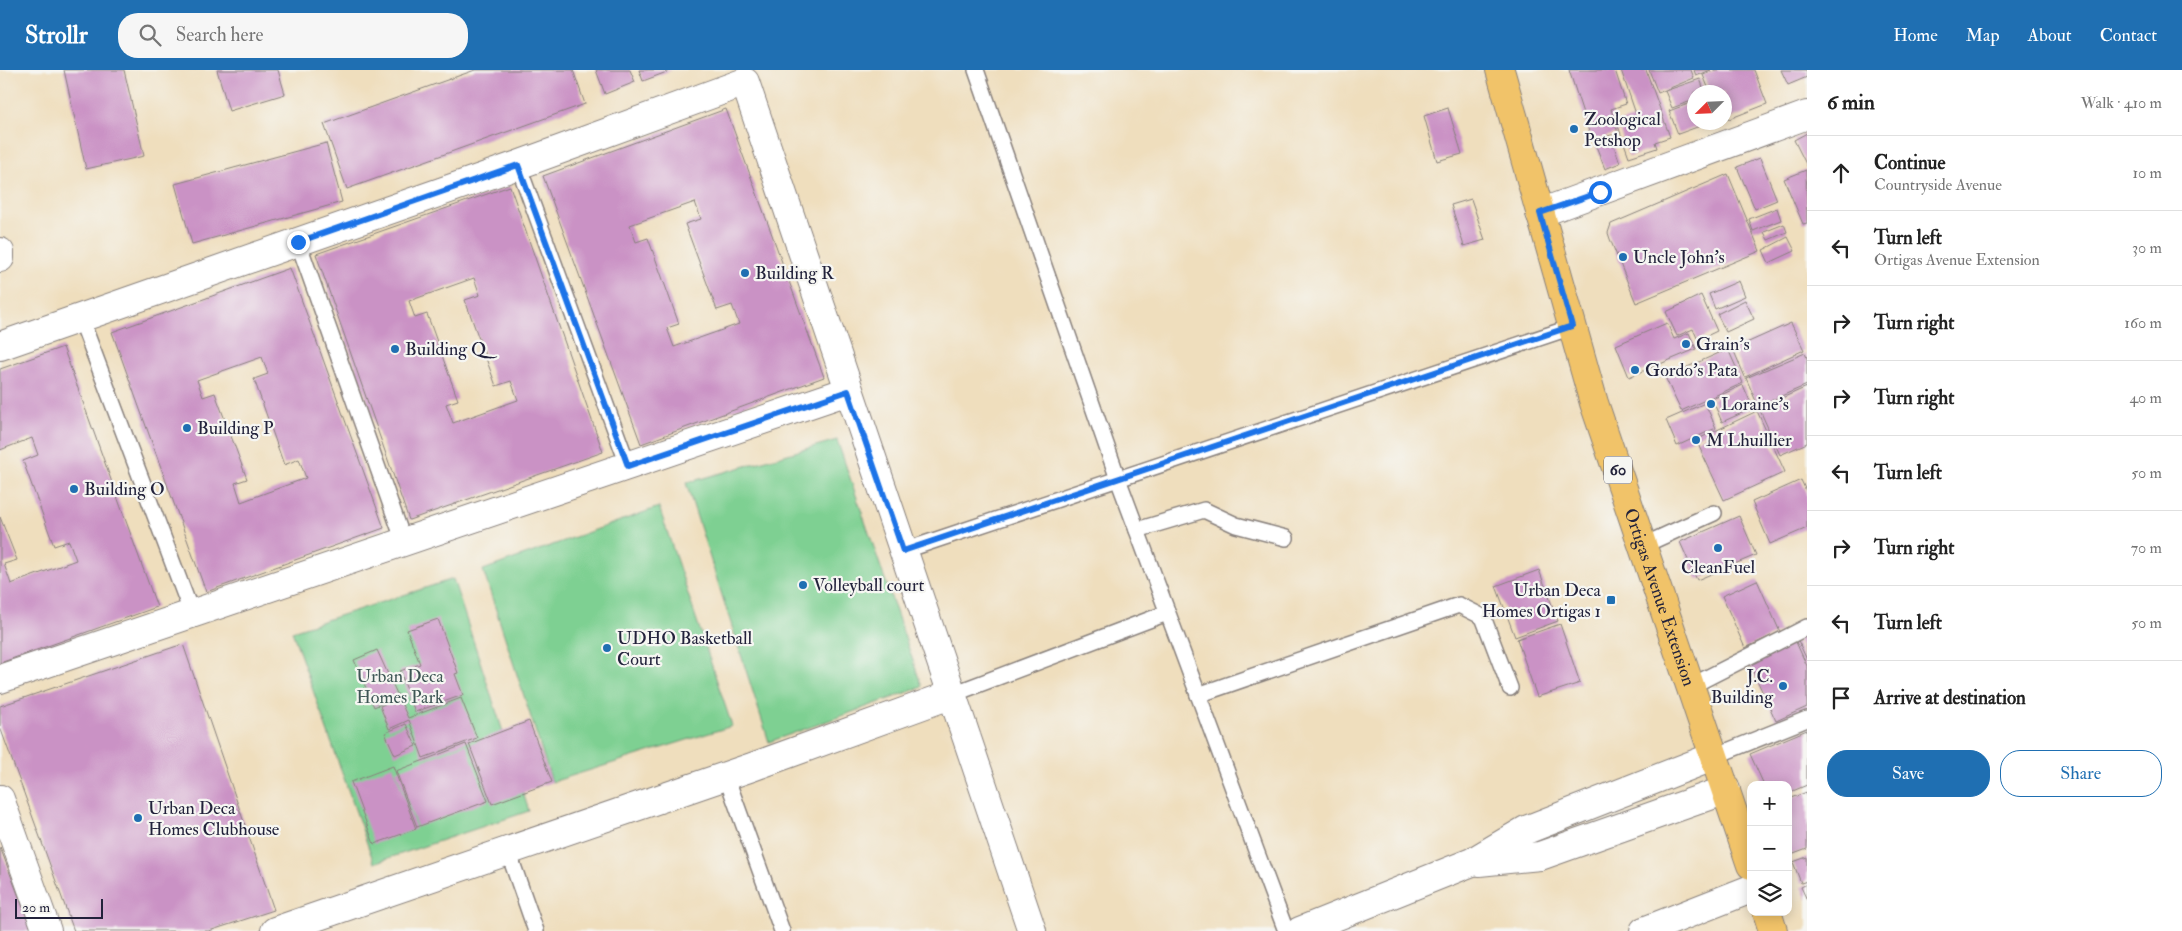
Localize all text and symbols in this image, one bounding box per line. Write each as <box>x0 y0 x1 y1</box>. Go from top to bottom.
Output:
search box <box>118 13 468 58</box>
text: Strollr <box>25 20 88 51</box>
icon: search <box>136 21 164 49</box>
text: Search here <box>176 23 264 47</box>
text: Home <box>1893 24 1938 47</box>
text: Map <box>1966 24 2000 47</box>
text: About <box>2028 24 2072 47</box>
text: Contact <box>2100 24 2157 47</box>
north arrow <box>1687 85 1732 130</box>
text: 6 min <box>1827 89 1875 116</box>
text: Walk · 410 m <box>2081 93 2162 113</box>
place label: Zoological Petshop <box>1584 108 1661 152</box>
marker: Zoological Petshop <box>1568 123 1580 135</box>
text: Continue <box>1874 151 1945 175</box>
icon: ahead <box>1827 159 1855 187</box>
text: 10 m <box>2132 163 2162 183</box>
text: Countryside Avenue <box>1874 175 2002 195</box>
route start <box>1589 181 1612 204</box>
text: Turn left <box>1874 226 1942 250</box>
route end <box>287 231 310 254</box>
icon: left <box>1827 234 1855 262</box>
text: 30 m <box>2132 238 2162 258</box>
place label: Uncle John's <box>1633 246 1725 269</box>
text: Ortigas Avenue Extension <box>1874 250 2040 270</box>
marker: Uncle John's <box>1617 251 1629 263</box>
place label: Building R <box>755 262 835 285</box>
marker: Building R <box>739 267 751 279</box>
icon: right <box>1827 309 1855 337</box>
text: Turn right <box>1874 311 1954 335</box>
text: 160 m <box>2124 313 2162 333</box>
place label: Grain's <box>1696 333 1750 356</box>
place label: Building Q <box>405 338 498 361</box>
marker: Grain's <box>1680 338 1692 350</box>
marker: Building Q <box>389 343 401 355</box>
place label: Gordo's Pata <box>1645 359 1739 382</box>
marker: Gordo's Pata <box>1629 364 1641 376</box>
icon: right <box>1827 384 1855 412</box>
text: Turn right <box>1874 386 1954 410</box>
text: 40 m <box>2129 388 2162 408</box>
place label: Loraine's <box>1721 393 1789 416</box>
marker: Loraine's <box>1705 398 1717 410</box>
place label: Building P <box>197 417 274 440</box>
marker: Building P <box>181 422 193 434</box>
place label: M Lhuillier <box>1706 429 1792 452</box>
marker: M Lhuillier <box>1690 434 1702 446</box>
road number: 60 <box>1604 456 1632 484</box>
icon: left <box>1827 459 1855 487</box>
text: Turn left <box>1874 461 1942 485</box>
text: 50 m <box>2131 463 2162 483</box>
place label: Building O <box>84 478 165 501</box>
marker: Building O <box>68 483 80 495</box>
street label: Ortigas Avenue Extension <box>1619 505 1701 689</box>
icon: right <box>1827 534 1855 562</box>
text: Turn right <box>1874 536 1954 560</box>
text: 70 m <box>2131 538 2162 558</box>
marker: CleanFuel <box>1712 542 1724 554</box>
place label: CleanFuel <box>1681 556 1756 579</box>
place label: Volleyball court <box>813 574 925 597</box>
marker: Volleyball court <box>797 579 809 591</box>
place label: Urban Deca Homes Ortigas 1 <box>1482 579 1602 623</box>
marker: Urban Deca Homes Ortigas 1 <box>1605 594 1617 606</box>
icon: left <box>1827 609 1855 637</box>
text: Turn left <box>1874 611 1942 635</box>
text: 50 m <box>2131 613 2162 633</box>
place label: UDHO Basketball Court <box>617 627 753 671</box>
marker: UDHO Basketball Court <box>601 642 613 654</box>
park label: Urban Deca Homes Park <box>356 665 444 709</box>
place label: J.C. Building <box>1711 665 1774 709</box>
marker: J.C. Building <box>1777 680 1789 692</box>
icon: arrive <box>1827 684 1855 712</box>
text: Arrive at destination <box>1874 686 2026 710</box>
button: Save <box>1827 750 1990 797</box>
button: Share <box>2000 750 2162 797</box>
map controls <box>1747 781 1792 916</box>
button: + <box>1747 781 1792 826</box>
place label: Urban Deca Homes Clubhouse <box>148 797 280 841</box>
marker: Urban Deca Homes Clubhouse <box>132 812 144 824</box>
button: − <box>1747 826 1792 871</box>
button: layers <box>1747 871 1792 916</box>
scale bar <box>15 896 102 919</box>
text: 20 m <box>22 899 50 916</box>

